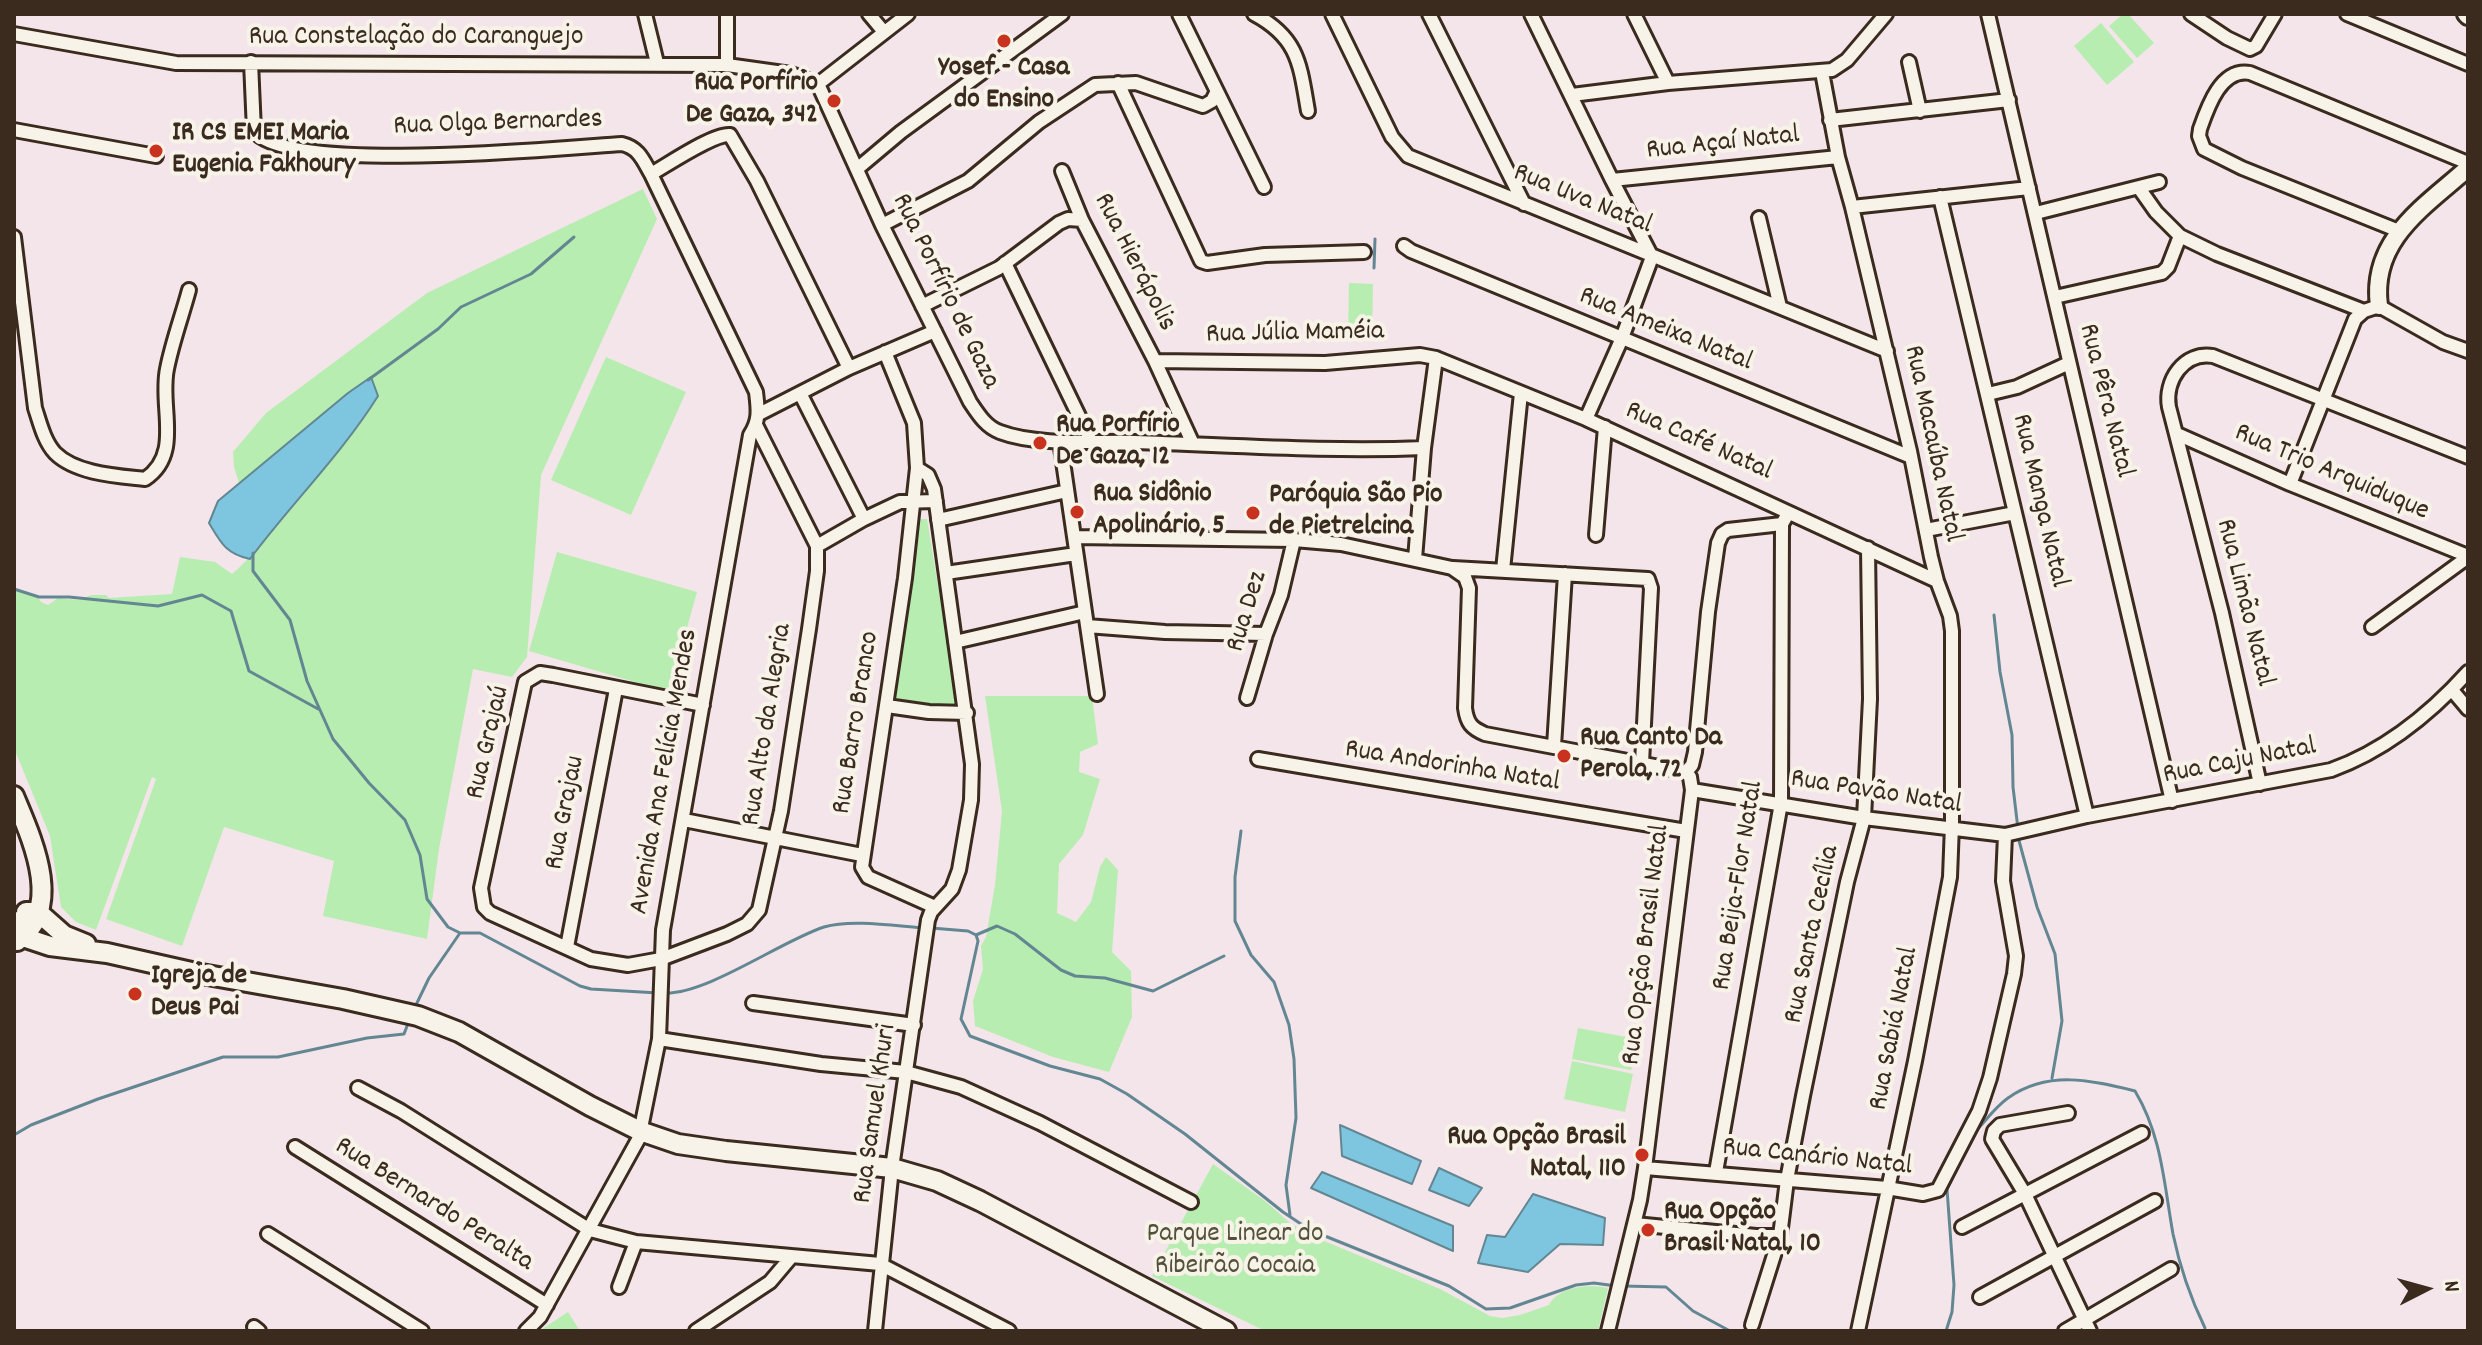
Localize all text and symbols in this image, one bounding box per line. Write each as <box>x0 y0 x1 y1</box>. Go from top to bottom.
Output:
street label: Rua Constelação do Caranguejo <box>249 22 583 56</box>
marker: Yosef - Casa do Ensino <box>995 32 1013 50</box>
place label: Yosef - Casa do Ensino <box>939 53 1069 119</box>
place label: Rua Porfírio De Gaza, 342 <box>686 68 818 134</box>
marker: Rua Porfírio De Gaza, 342 <box>825 92 843 110</box>
street label: Rua Olga Bernardes <box>393 105 603 145</box>
place label: IR CS EMEI Maria Eugenia Fakhoury <box>172 118 355 184</box>
street label: Rua Açaí Natal <box>1645 120 1801 170</box>
marker: IR CS EMEI Maria Eugenia Fakhoury <box>147 142 165 160</box>
street label: Rua Uva Natal <box>1508 158 1656 244</box>
street label: Rua Hierápolis <box>1084 188 1182 338</box>
street label: Rua Porfírio de Gaza <box>882 189 1006 395</box>
street label: Rua Ameixa Natal <box>1573 281 1757 381</box>
street label: Rua Júlia Maméia <box>1206 317 1384 353</box>
street label: Rua Pêra Natal <box>2069 321 2139 481</box>
street label: Rua Macaúba Natal <box>1894 343 1968 545</box>
street label: Rua Café Natal <box>1619 396 1777 490</box>
place label: Rua Porfírio De Gaza, 12 <box>1056 410 1180 476</box>
street label: Rua Manga Natal <box>2002 411 2074 591</box>
street label: Rua Trio Arquiduque <box>2229 418 2433 530</box>
marker: Rua Porfírio De Gaza, 12 <box>1031 434 1049 452</box>
place label: Rua Sidônio Apolinário, 5 <box>1093 479 1225 545</box>
place label: Paróquia São Pio de Pietrelcina <box>1269 480 1442 546</box>
marker: Rua Sidônio Apolinário, 5 <box>1068 503 1086 521</box>
marker: Paróquia São Pio de Pietrelcina <box>1244 504 1262 522</box>
street label: Rua Limão Natal <box>2206 516 2280 690</box>
street label: Rua Dez <box>1221 568 1277 656</box>
street label: Rua Alto da Alegria <box>736 621 802 829</box>
street label: Avenida Ana Felícia Mendes <box>624 627 708 917</box>
street label: Rua Barro Branco <box>827 629 889 817</box>
street label: Rua Grajaú <box>461 683 519 803</box>
place label: Rua Canto Da Perola, 72 <box>1580 723 1722 789</box>
street label: Rua Caju Natal <box>2161 732 2319 794</box>
street label: Rua Andorinha Natal <box>1342 734 1562 802</box>
marker: Rua Canto Da Perola, 72 <box>1555 747 1573 765</box>
street label: Rua Grajau <box>539 753 595 873</box>
street label: Rua Pavão Natal <box>1788 764 1964 824</box>
street label: Rua Beija-Flor Natal <box>1707 779 1773 993</box>
street label: Rua Opção Brasil Natal <box>1617 823 1679 1067</box>
street label: Rua Santa Cecília <box>1779 843 1849 1027</box>
street label: Rua Sabiá Natal <box>1864 945 1928 1113</box>
place label: Igreja de Deus Pai <box>151 961 247 1027</box>
marker: Igreja de Deus Pai <box>126 985 144 1003</box>
street label: Rua Samuel Khuri <box>848 1022 906 1206</box>
place label: Rua Opção Brasil Natal, 110 <box>1447 1122 1626 1188</box>
street label: Rua Bernardo Peralta <box>327 1131 539 1281</box>
street label: Rua Canário Natal <box>1720 1132 1914 1186</box>
marker: Rua Opção Brasil Natal, 110 <box>1633 1146 1651 1164</box>
place label: Rua Opção Brasil Natal, 10 <box>1664 1197 1821 1263</box>
park label: Parque Linear do Ribeirão Cocaia <box>1147 1219 1323 1285</box>
marker: Rua Opção Brasil Natal, 10 <box>1639 1221 1657 1239</box>
north arrow <box>2386 1249 2466 1329</box>
text: N <box>2434 1279 2466 1293</box>

